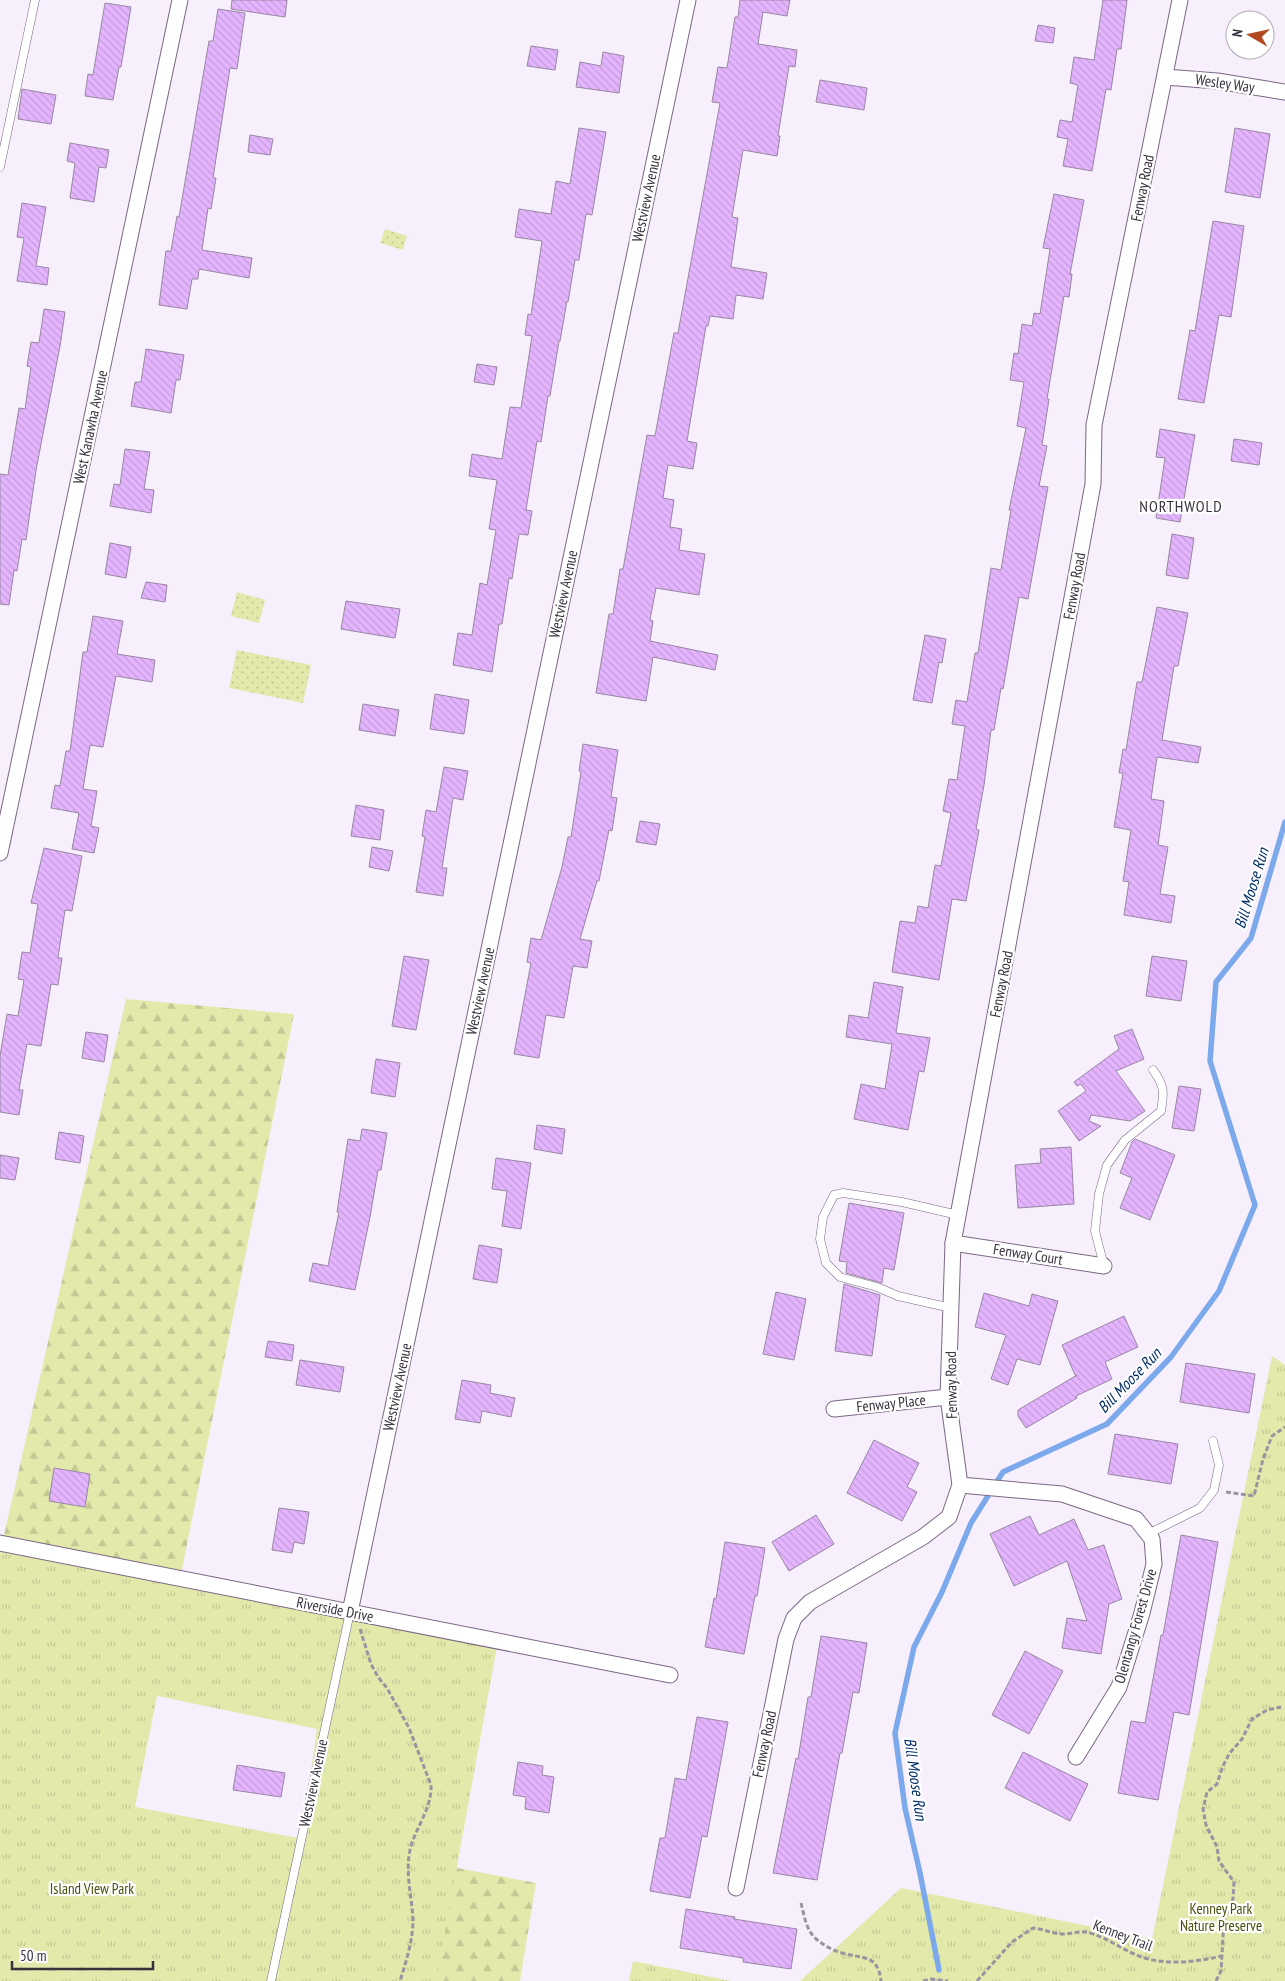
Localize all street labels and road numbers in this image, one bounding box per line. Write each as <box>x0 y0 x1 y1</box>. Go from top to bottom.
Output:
street label: Wesley Way <box>1194 69 1256 97</box>
street label: Westview Avenue <box>627 152 665 244</box>
street label: Fenway Road <box>1126 153 1158 223</box>
street label: West Kanawha Avenue <box>69 368 111 486</box>
street label: Westview Avenue <box>544 548 582 640</box>
street label: Fenway Road <box>1059 551 1089 621</box>
street label: Westview Avenue <box>461 945 499 1037</box>
street label: Fenway Road <box>985 949 1017 1019</box>
street label: Fenway Court <box>992 1239 1064 1269</box>
street label: Westview Avenue <box>378 1341 416 1433</box>
street label: Fenway Road <box>941 1351 961 1419</box>
street label: Fenway Place <box>855 1390 927 1416</box>
street label: Olentangy Forest Drive <box>1110 1566 1160 1686</box>
street label: Riverside Drive <box>295 1592 375 1626</box>
street label: Fenway Road <box>748 1709 780 1779</box>
street label: Westview Avenue <box>294 1737 332 1829</box>
street label: Kenney Trail <box>1090 1915 1156 1955</box>

